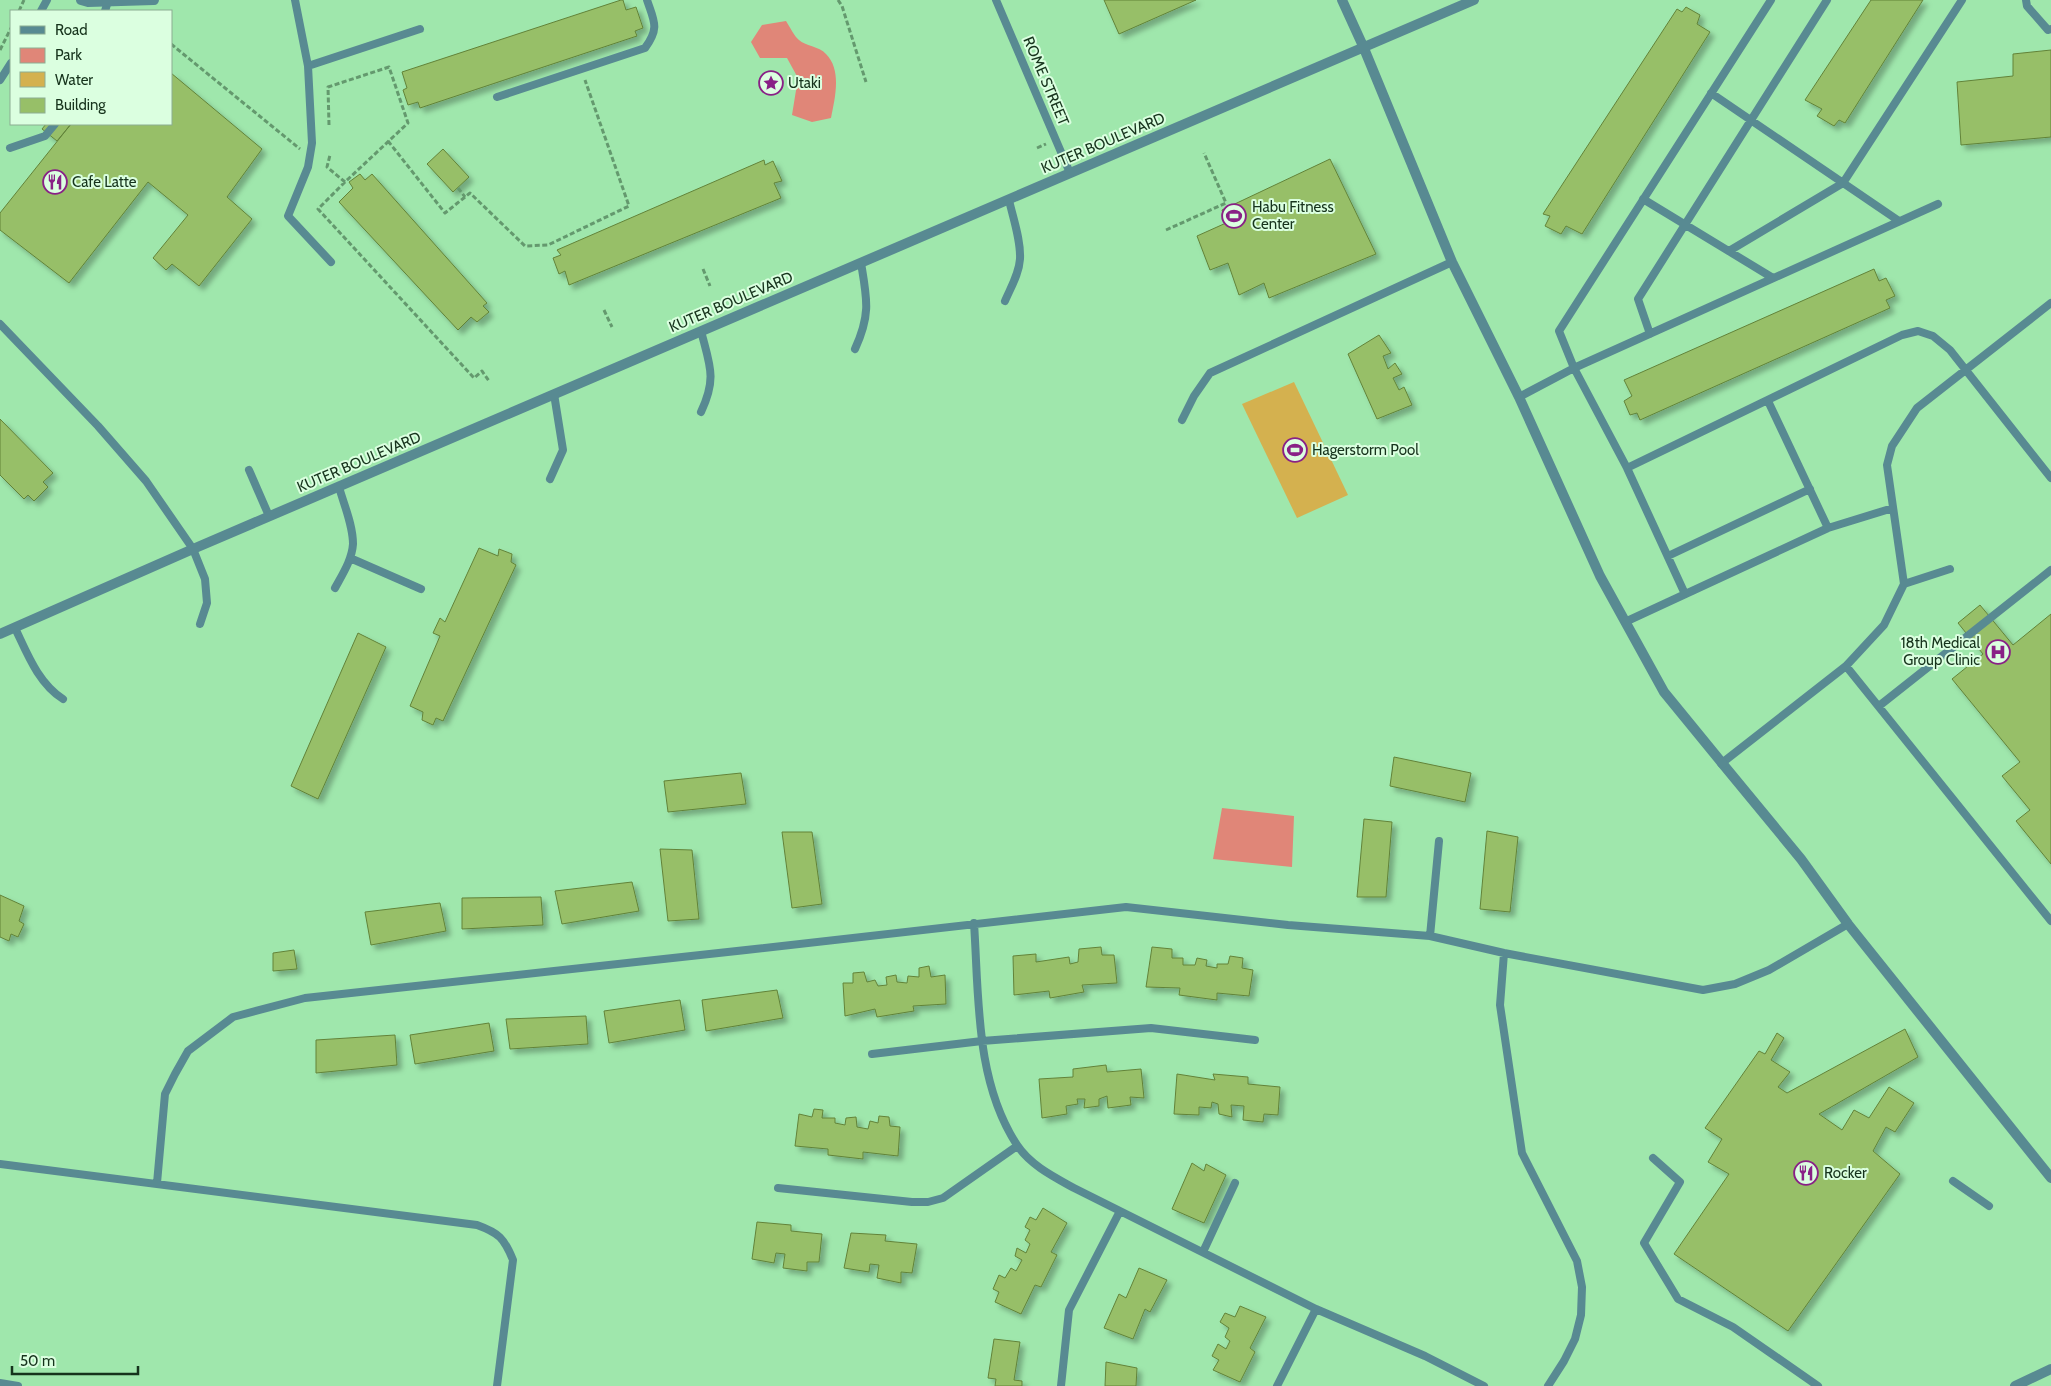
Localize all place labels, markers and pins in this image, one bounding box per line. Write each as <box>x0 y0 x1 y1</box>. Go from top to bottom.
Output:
place icon: Utaki <box>758 70 784 96</box>
place label: Utaki <box>788 74 821 92</box>
restaurant icon: Cafe Latte <box>42 169 68 195</box>
place label: Cafe Latte <box>72 173 137 191</box>
place label: Habu Fitness Center <box>1252 198 1334 233</box>
sports icon: Habu Fitness Center <box>1221 203 1247 229</box>
sports icon: Hagerstorm Pool <box>1282 437 1308 463</box>
place label: Hagerstorm Pool <box>1312 441 1419 459</box>
place label: 18th Medical Group Clinic <box>1901 634 1980 669</box>
hospital icon: 18th Medical Group Clinic <box>1985 639 2011 665</box>
restaurant icon: Rocker <box>1793 1160 1819 1186</box>
place label: Rocker <box>1824 1164 1867 1182</box>

